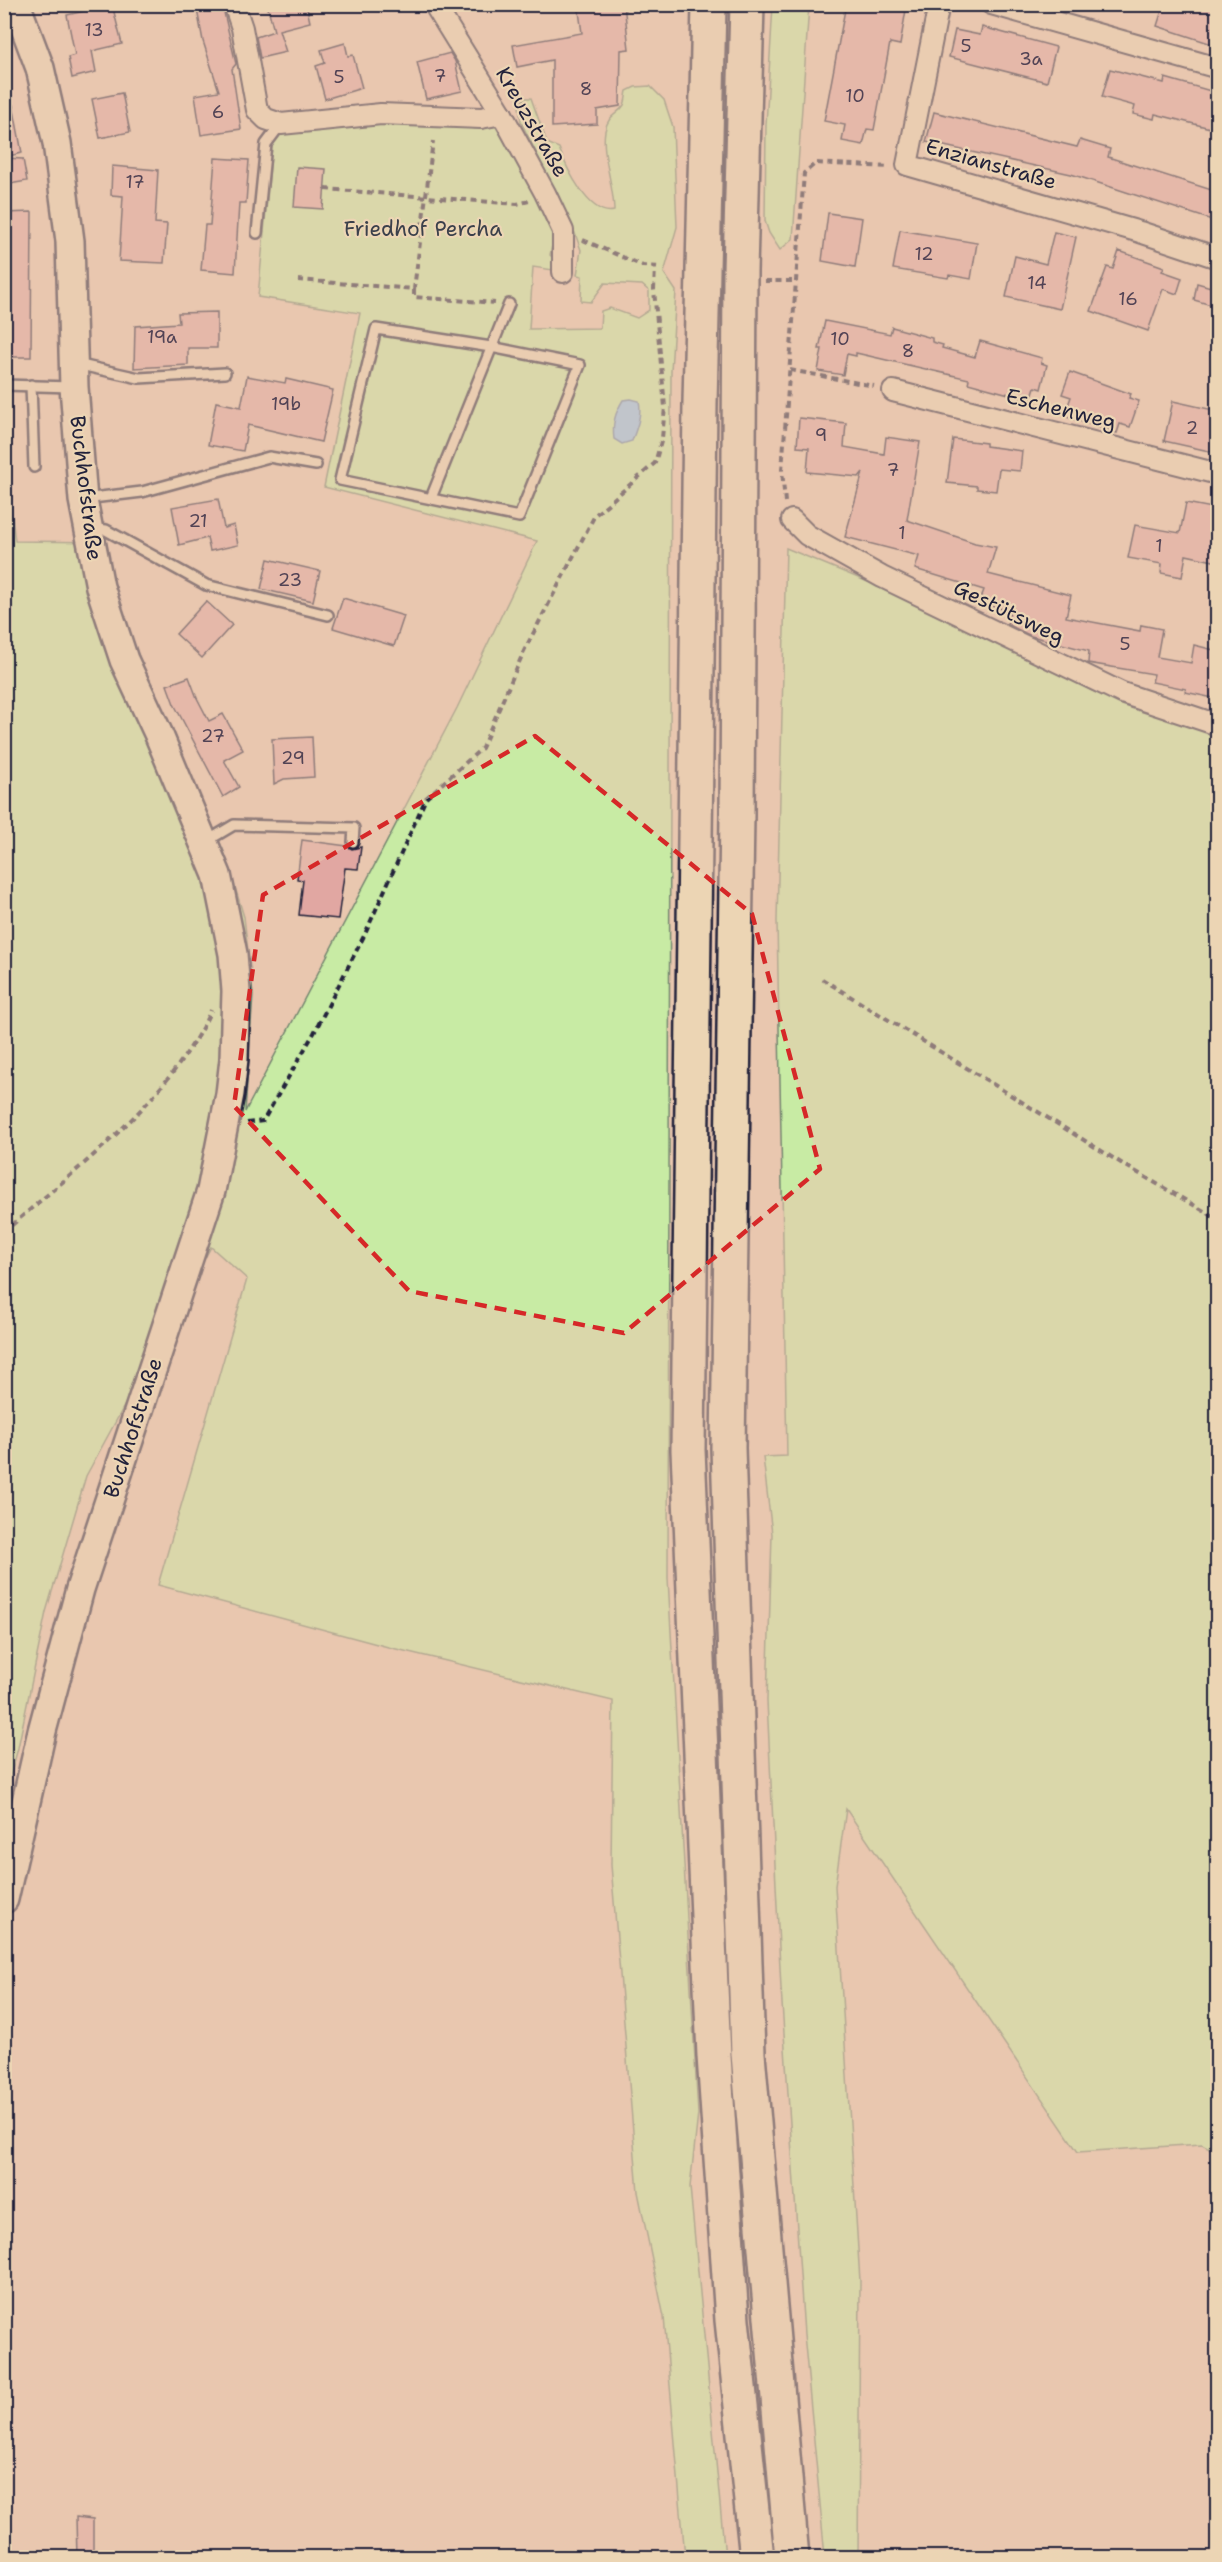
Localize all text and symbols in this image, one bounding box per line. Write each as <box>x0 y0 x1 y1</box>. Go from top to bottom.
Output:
house number: 13 <box>84 18 104 42</box>
house number: 5 <box>960 34 972 58</box>
house number: 3a <box>1019 47 1043 71</box>
street label: Kreuzstraße <box>489 62 575 182</box>
house number: 7 <box>434 64 446 88</box>
house number: 5 <box>333 65 345 89</box>
house number: 8 <box>580 77 592 101</box>
house number: 10 <box>845 84 865 108</box>
house number: 6 <box>212 100 224 124</box>
street label: Enzianstraße <box>922 132 1060 196</box>
house number: 17 <box>125 170 145 194</box>
park label: Friedhof Percha <box>344 215 502 243</box>
house number: 12 <box>914 242 934 266</box>
house number: 14 <box>1027 271 1047 295</box>
house number: 16 <box>1118 287 1138 311</box>
house number: 19a <box>147 325 177 349</box>
house number: 10 <box>830 327 850 351</box>
house number: 8 <box>902 339 914 363</box>
street label: Eschenweg <box>1003 382 1119 436</box>
house number: 19b <box>271 392 301 416</box>
street label: Buchhofstraße <box>63 414 109 562</box>
house number: 2 <box>1186 416 1198 440</box>
house number: 9 <box>815 423 827 447</box>
house number: 7 <box>887 458 899 482</box>
house number: 21 <box>188 509 208 533</box>
house number: 1 <box>898 521 906 545</box>
house number: 1 <box>1155 534 1163 558</box>
house number: 23 <box>278 568 302 592</box>
street label: Gestütsweg <box>949 573 1069 651</box>
house number: 5 <box>1119 632 1131 656</box>
house number: 27 <box>201 724 225 748</box>
house number: 29 <box>281 746 305 770</box>
street label: Buchhofstraße <box>97 1354 169 1502</box>

